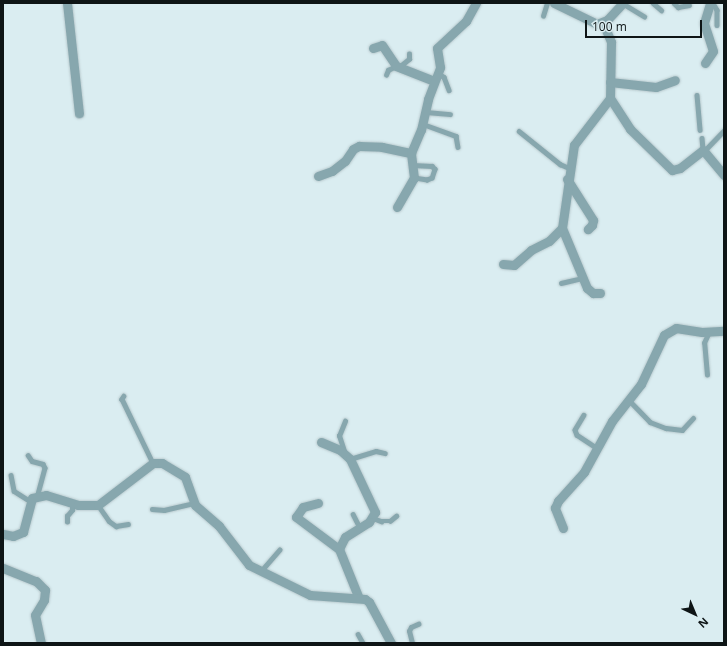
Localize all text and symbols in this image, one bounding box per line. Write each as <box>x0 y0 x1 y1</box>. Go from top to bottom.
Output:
scale bar <box>587 12 704 38</box>
text: 100 m <box>592 18 627 35</box>
north arrow <box>675 594 715 634</box>
text: N <box>695 614 712 631</box>

